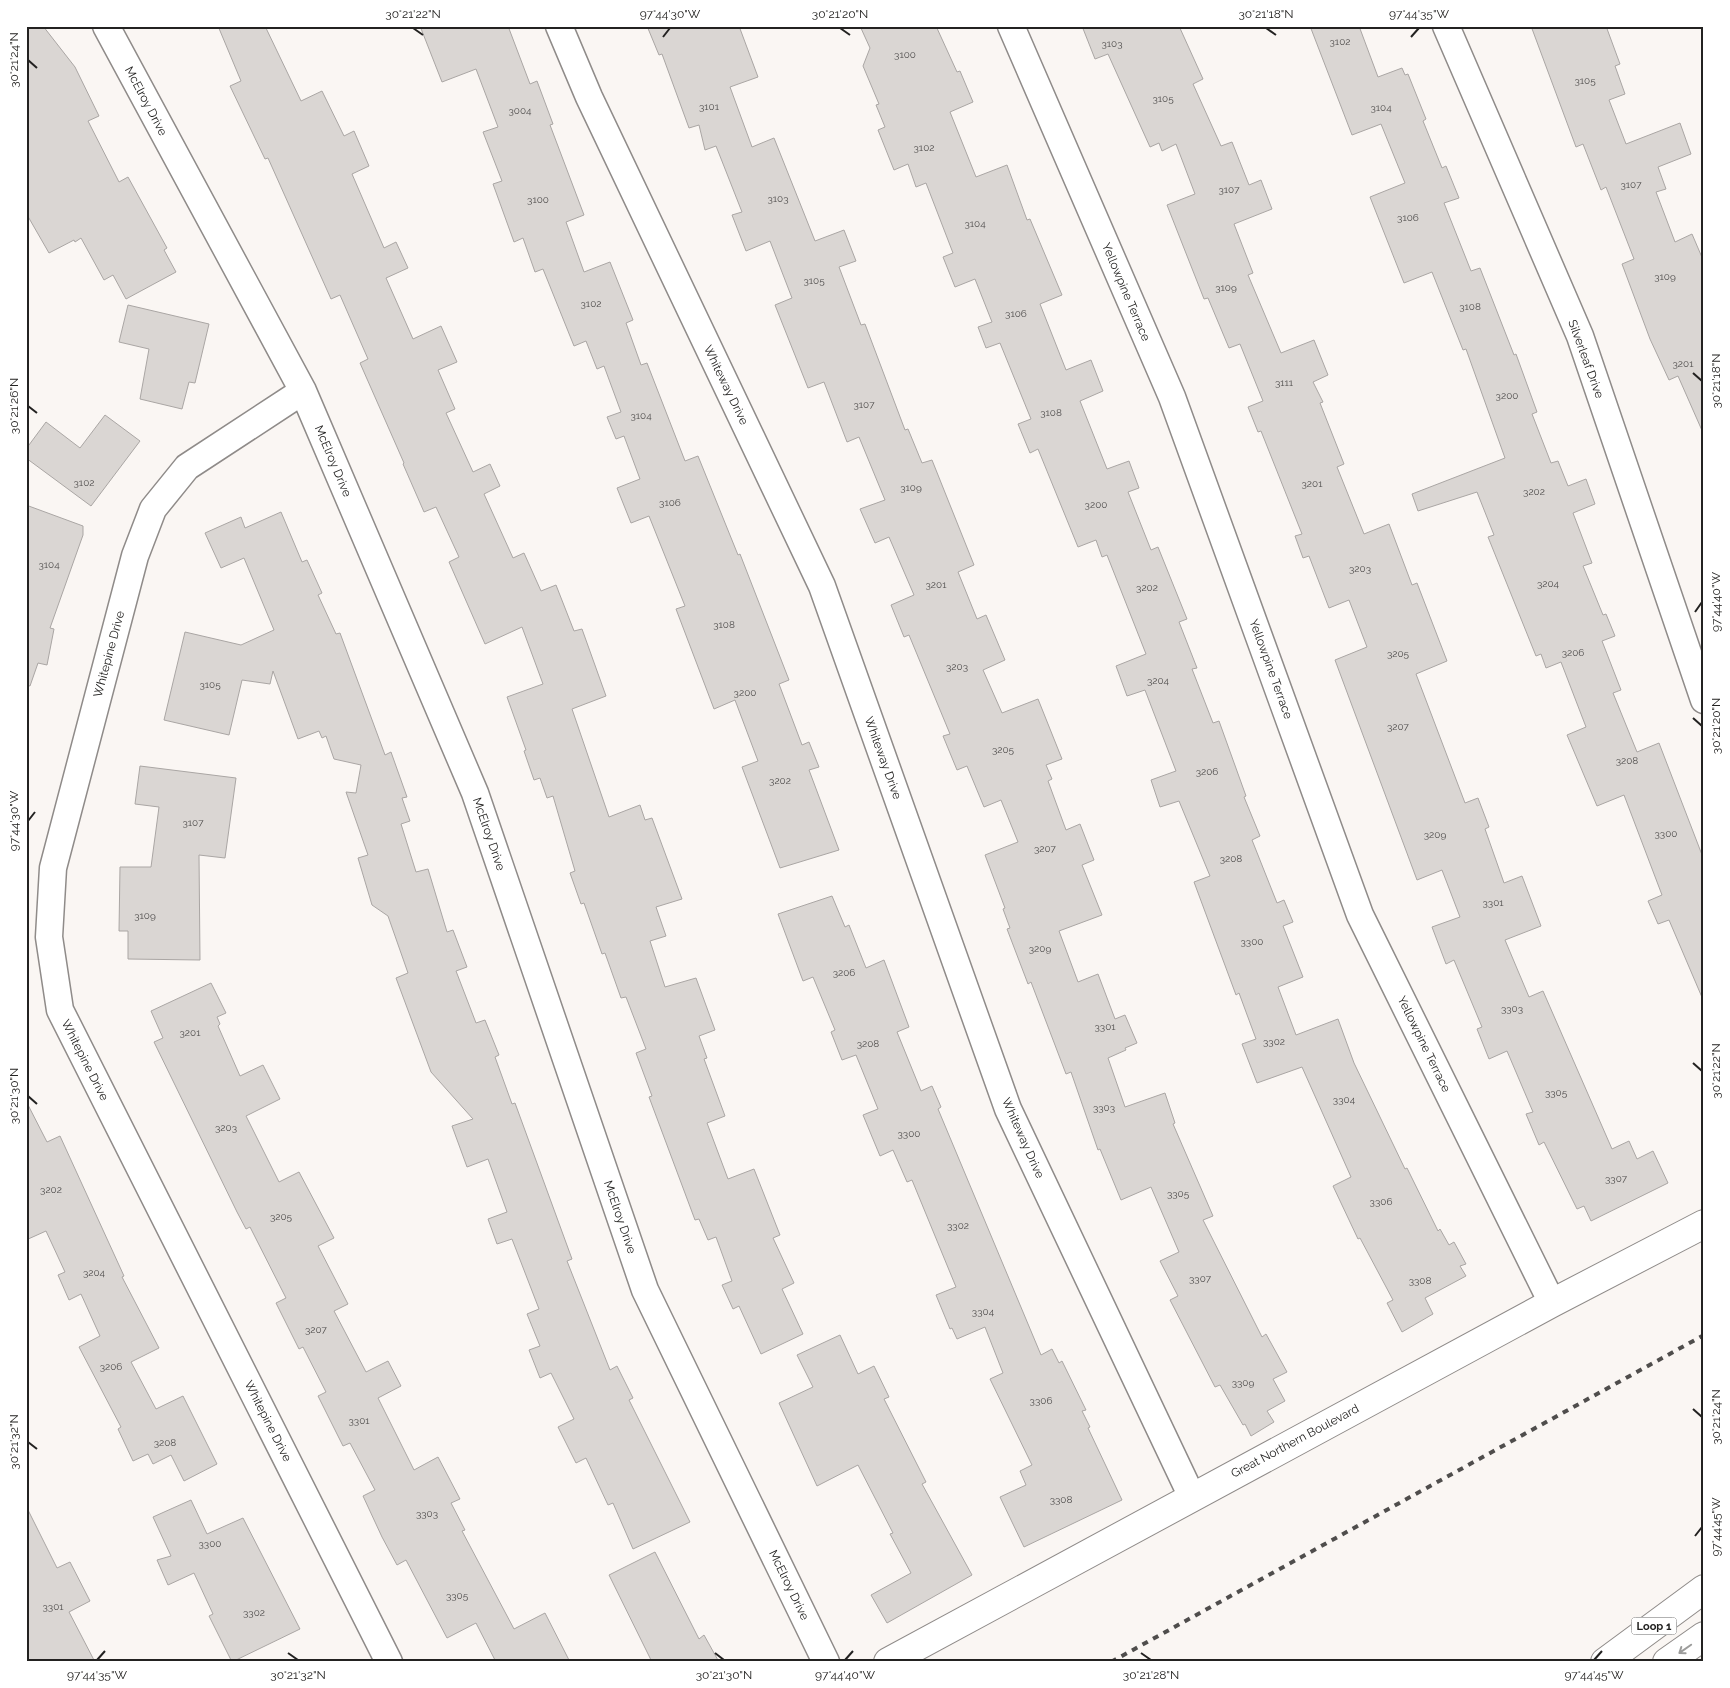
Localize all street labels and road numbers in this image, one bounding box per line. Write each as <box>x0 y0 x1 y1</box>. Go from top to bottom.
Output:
street label: McElroy Drive <box>122 64 170 138</box>
street label: Yellowpine Terrace <box>1099 241 1153 343</box>
street label: Silverleaf Drive <box>1565 318 1607 400</box>
street label: Whiteway Drive <box>701 343 751 427</box>
street label: McElroy Drive <box>312 423 354 499</box>
street label: Whitepine Drive <box>91 609 127 699</box>
street label: Yellowpine Terrace <box>1246 617 1296 721</box>
street label: Whiteway Drive <box>862 715 904 801</box>
street label: McElroy Drive <box>470 796 508 872</box>
street label: Yellowpine Terrace <box>1395 994 1453 1094</box>
street label: Whitepine Drive <box>59 1017 111 1103</box>
street label: Whiteway Drive <box>999 1096 1047 1180</box>
street label: McElroy Drive <box>601 1179 639 1255</box>
street label: Whitepine Drive <box>242 1378 294 1464</box>
street label: Great Northern Boulevard <box>1229 1401 1361 1481</box>
street label: McElroy Drive <box>766 1548 812 1622</box>
road number: Loop 1 <box>1632 1618 1676 1634</box>

